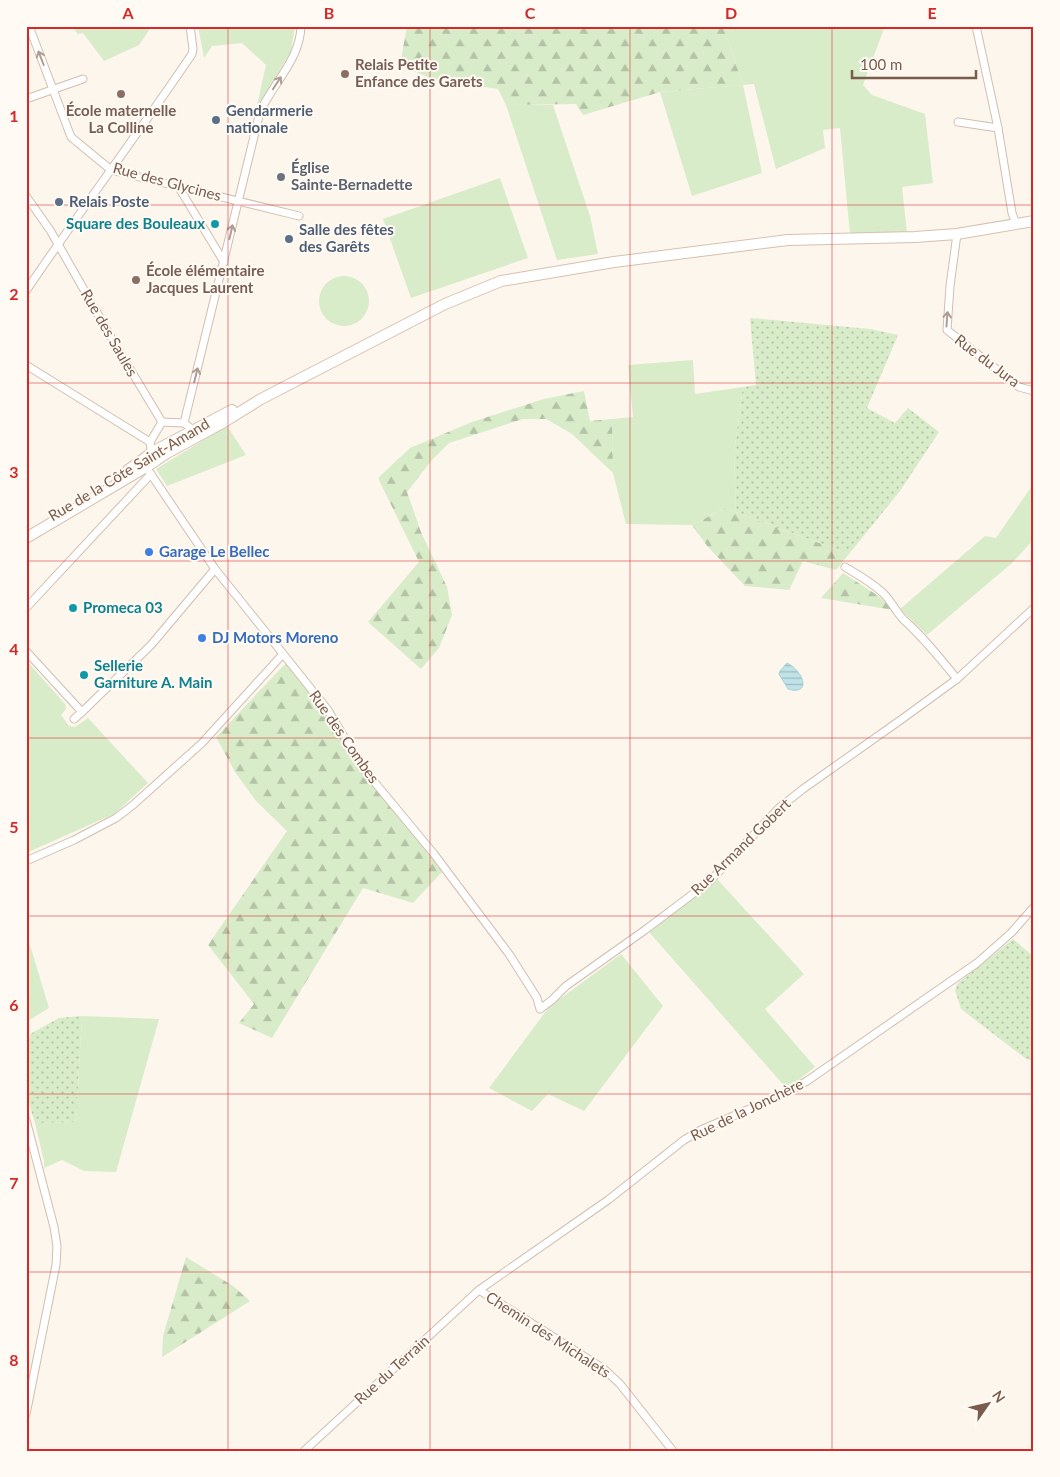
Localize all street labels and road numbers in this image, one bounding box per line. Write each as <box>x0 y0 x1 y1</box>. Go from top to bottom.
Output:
street label: Rue des Glycines <box>111 158 223 204</box>
street label: Rue des Saules <box>78 286 142 379</box>
street label: Rue du Jura <box>952 330 1024 390</box>
street label: Rue de la Côte Saint-Amand <box>45 414 212 524</box>
street label: Rue des Combes <box>306 686 384 786</box>
street label: Rue Armand Gobert <box>687 794 794 898</box>
street label: Rue de la Jonchère <box>687 1074 806 1144</box>
street label: Chemin des Michalets <box>483 1287 614 1381</box>
street label: Rue du Terrain <box>350 1331 432 1408</box>

